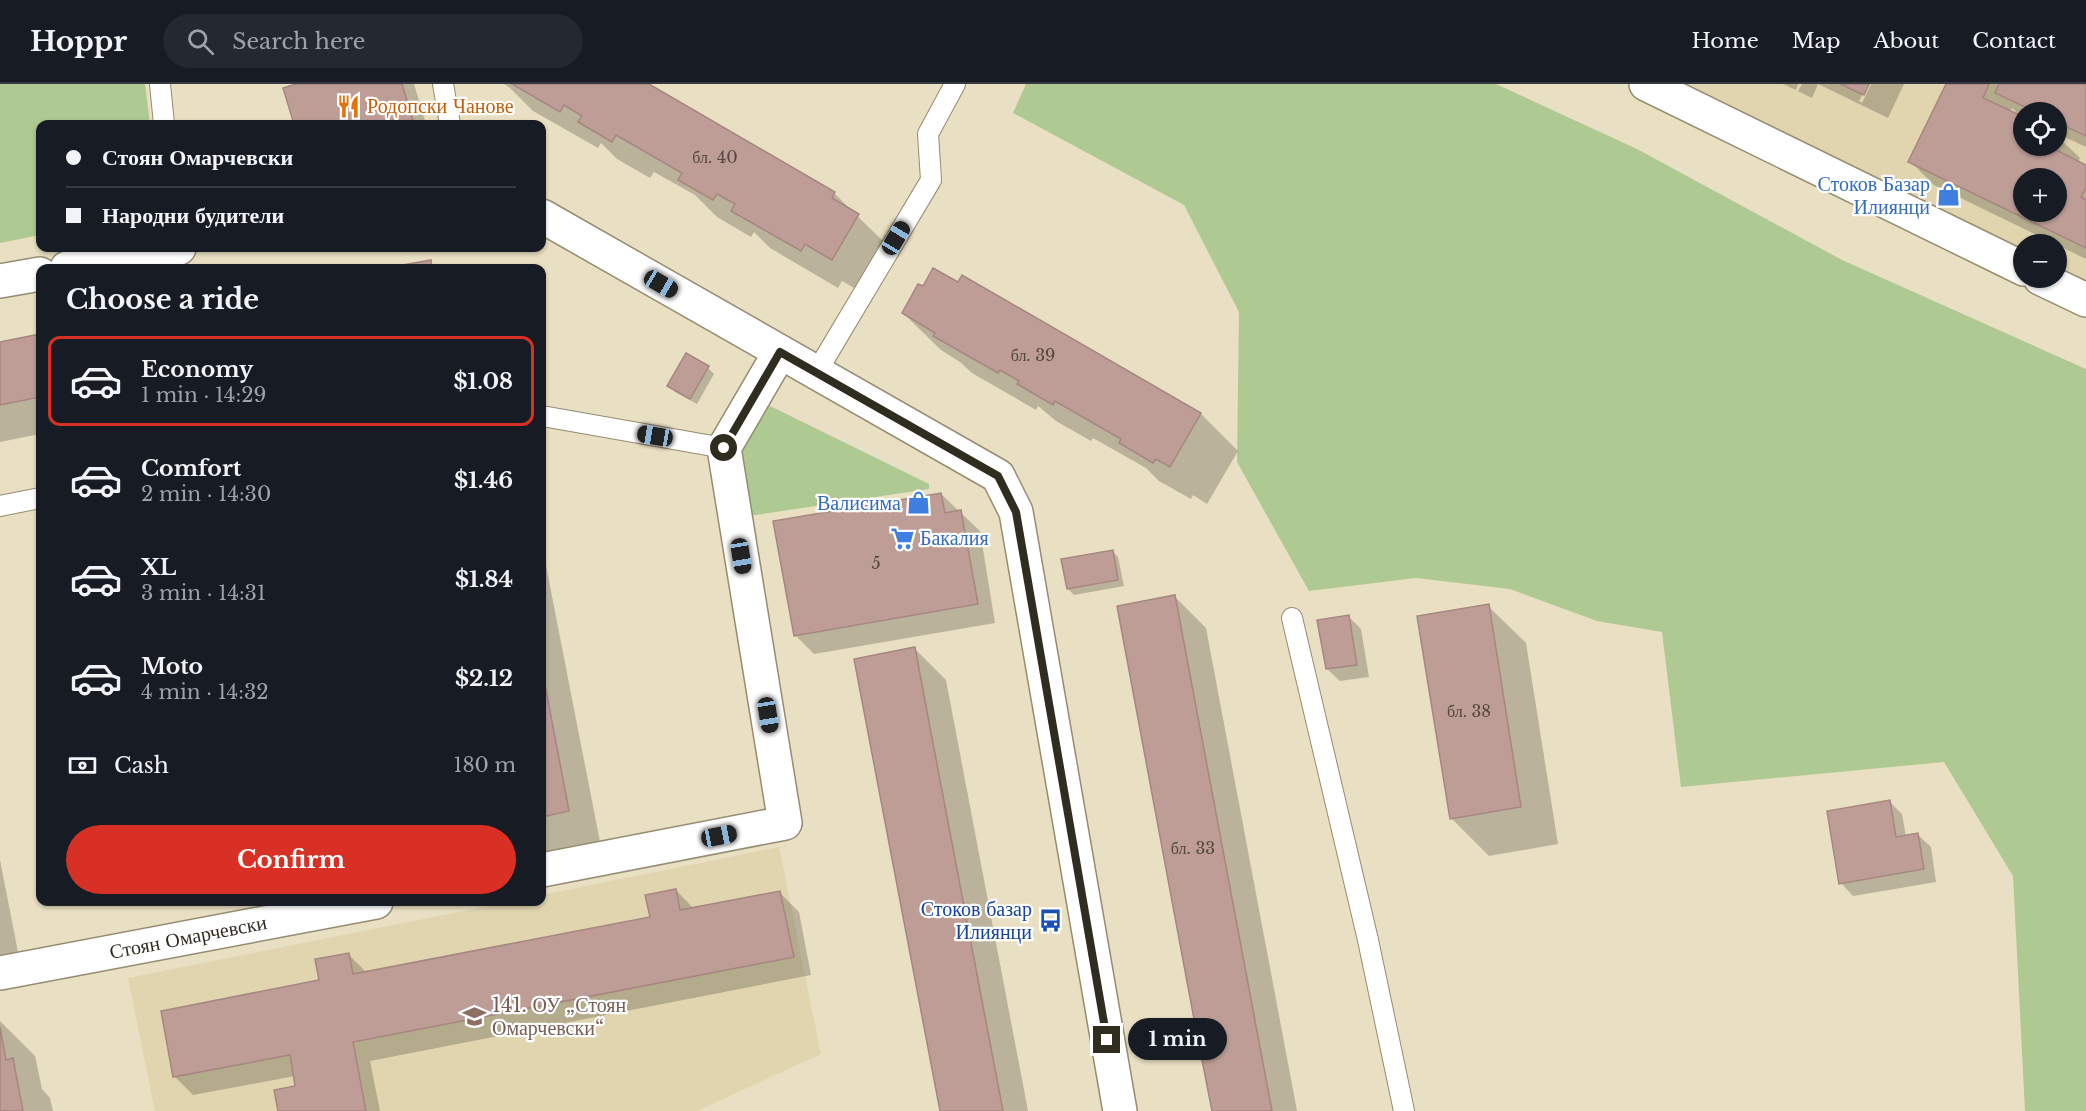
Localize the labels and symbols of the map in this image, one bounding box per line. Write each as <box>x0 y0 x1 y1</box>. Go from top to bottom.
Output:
restaurant icon: Родопски Чанове <box>336 93 362 119</box>
place label: Родопски Чанове <box>367 94 514 118</box>
house number: бл. 40 <box>692 147 738 167</box>
place label: Стоков Базар Илиянци <box>1817 172 1930 219</box>
shop icon: Стоков Базар Илиянци <box>1935 182 1961 208</box>
car <box>879 218 913 258</box>
car <box>641 267 681 301</box>
house number: бл. 39 <box>1011 345 1055 365</box>
car <box>636 424 674 448</box>
route start <box>710 434 737 461</box>
shop icon: Валисима <box>906 490 932 516</box>
place label: Валисима <box>817 491 901 515</box>
supermarket icon: Бакалия <box>889 525 915 551</box>
place label: Бакалия <box>920 526 989 550</box>
car <box>729 537 753 575</box>
house number: 5 <box>871 553 881 573</box>
car <box>756 696 780 734</box>
house number: бл. 38 <box>1447 701 1491 721</box>
car <box>700 824 738 848</box>
house number: бл. 33 <box>1171 838 1215 858</box>
place label: Стоков базар Илиянци <box>921 897 1032 944</box>
bus stop icon: Стоков базар Илиянци <box>1037 907 1063 933</box>
street label: Стоян Омарчевски <box>107 910 269 964</box>
place label: 141. ОУ „Стоян Омарчевски“ <box>492 993 627 1040</box>
school or university icon: 141. ОУ „Стоян Омарчевски“ <box>461 1003 487 1029</box>
callout: 1 min <box>1128 1019 1227 1061</box>
route end <box>1093 1026 1120 1053</box>

